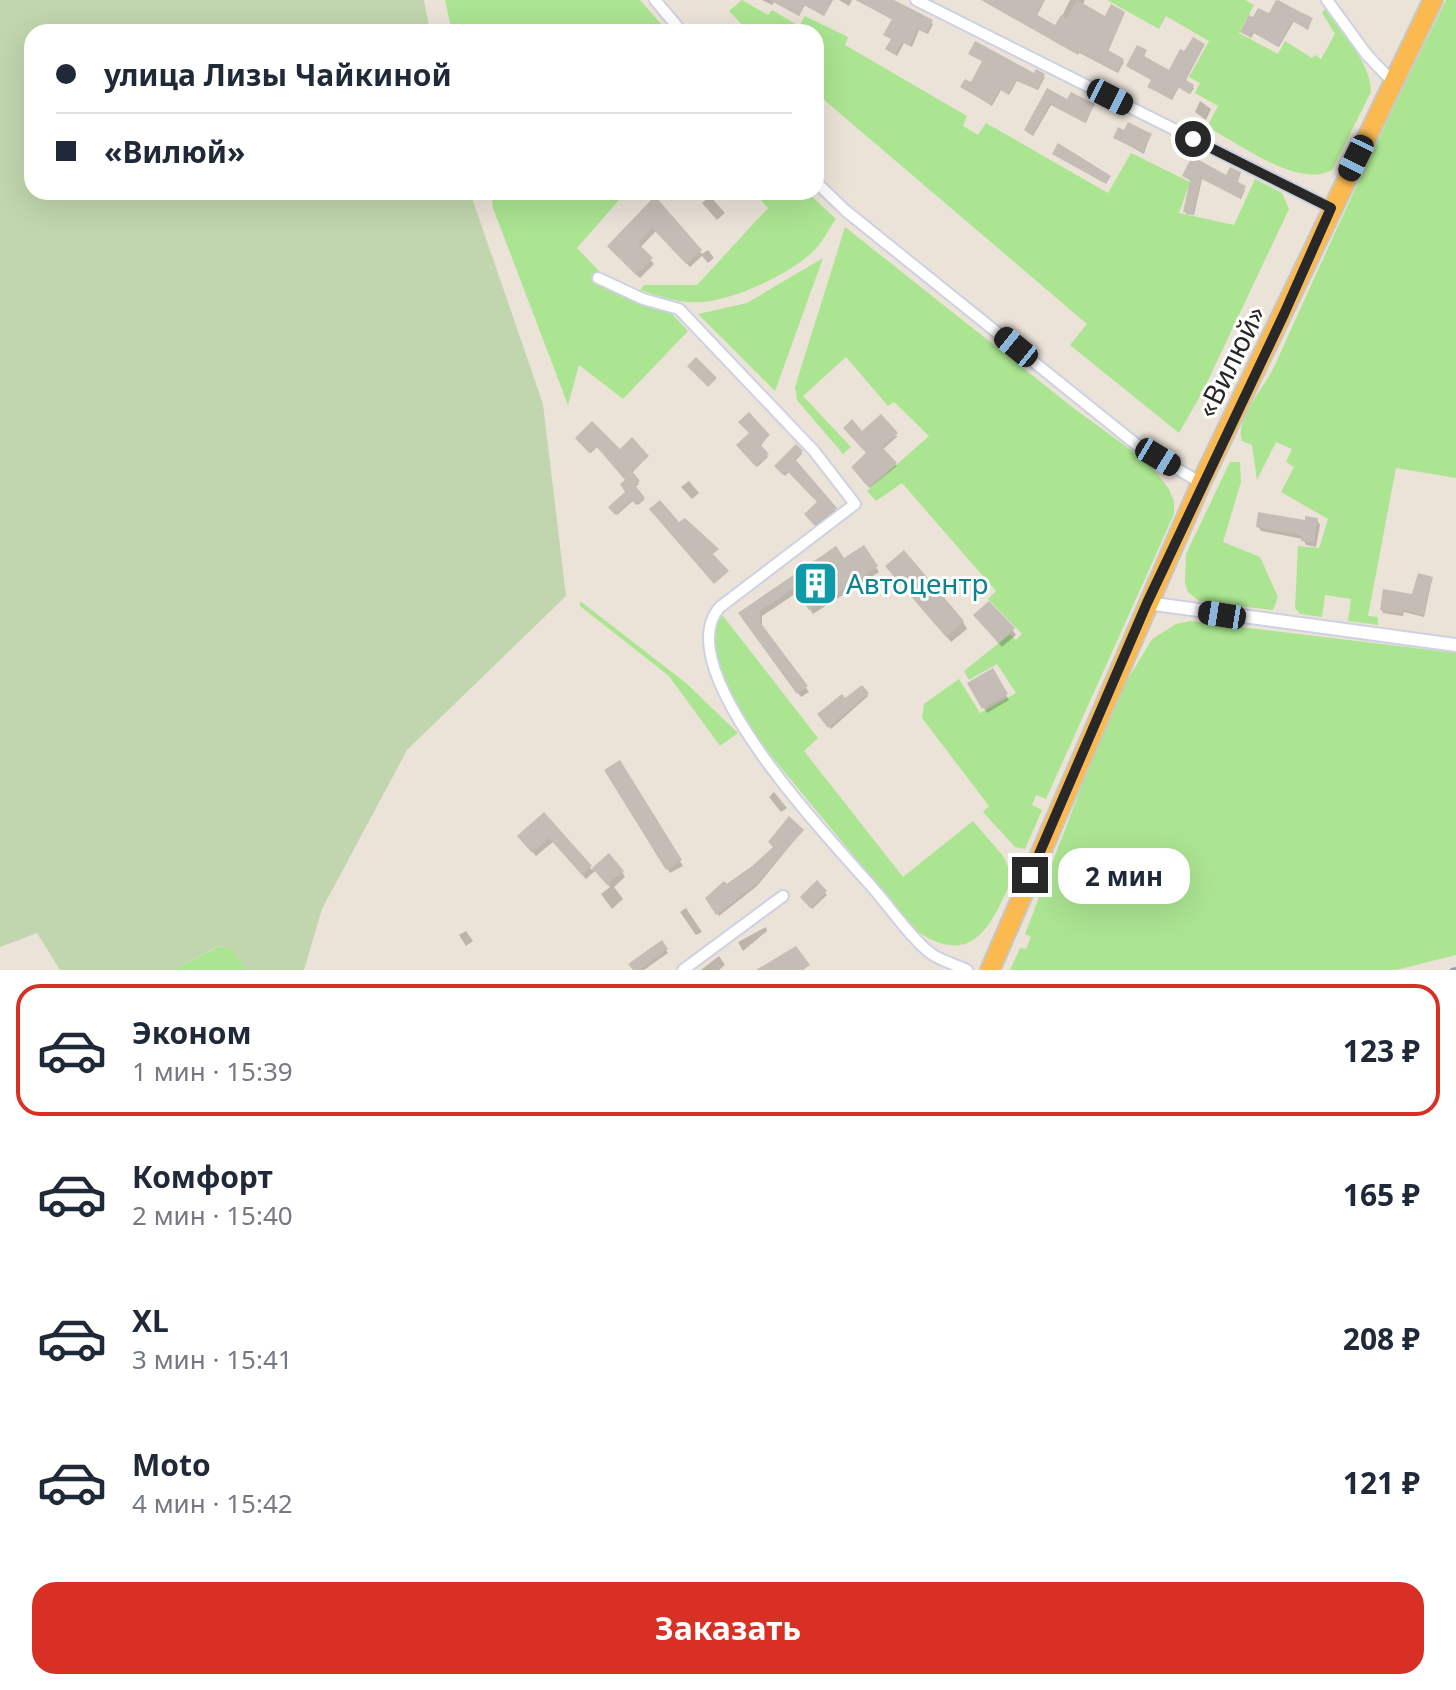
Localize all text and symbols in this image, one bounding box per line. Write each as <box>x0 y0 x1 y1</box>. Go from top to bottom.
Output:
text: улица Лизы Чайкиной <box>104 54 452 95</box>
car <box>1083 75 1137 119</box>
route start <box>1175 121 1211 157</box>
text: «Вилюй» <box>104 131 245 172</box>
car <box>1335 131 1377 185</box>
street label: «Вилюй» <box>1187 299 1273 423</box>
car <box>990 323 1042 371</box>
car <box>1131 434 1185 480</box>
building icon: Автоцентр <box>791 559 839 607</box>
place label: Автоцентр <box>846 564 989 602</box>
car <box>1196 599 1248 631</box>
callout: 2 мин <box>1058 847 1190 903</box>
route end <box>1012 857 1048 893</box>
text: 2 мин <box>1085 858 1163 894</box>
text: Эконом <box>132 1012 252 1053</box>
icon: car <box>36 1014 108 1086</box>
text: 123 ₽ <box>1343 1030 1420 1071</box>
text: 1 мин · 15:39 <box>132 1053 293 1089</box>
text: Комфорт <box>132 1156 273 1197</box>
icon: car <box>36 1158 108 1230</box>
text: 165 ₽ <box>1343 1174 1420 1215</box>
text: 2 мин · 15:40 <box>132 1197 293 1233</box>
text: XL <box>132 1300 169 1341</box>
icon: car <box>36 1302 108 1374</box>
text: 208 ₽ <box>1343 1318 1420 1359</box>
text: 3 мин · 15:41 <box>132 1341 293 1377</box>
text: Moto <box>132 1444 211 1485</box>
icon: car <box>36 1446 108 1518</box>
text: 121 ₽ <box>1343 1462 1420 1503</box>
text: 4 мин · 15:42 <box>132 1485 293 1521</box>
button: Заказать <box>32 1582 1424 1674</box>

